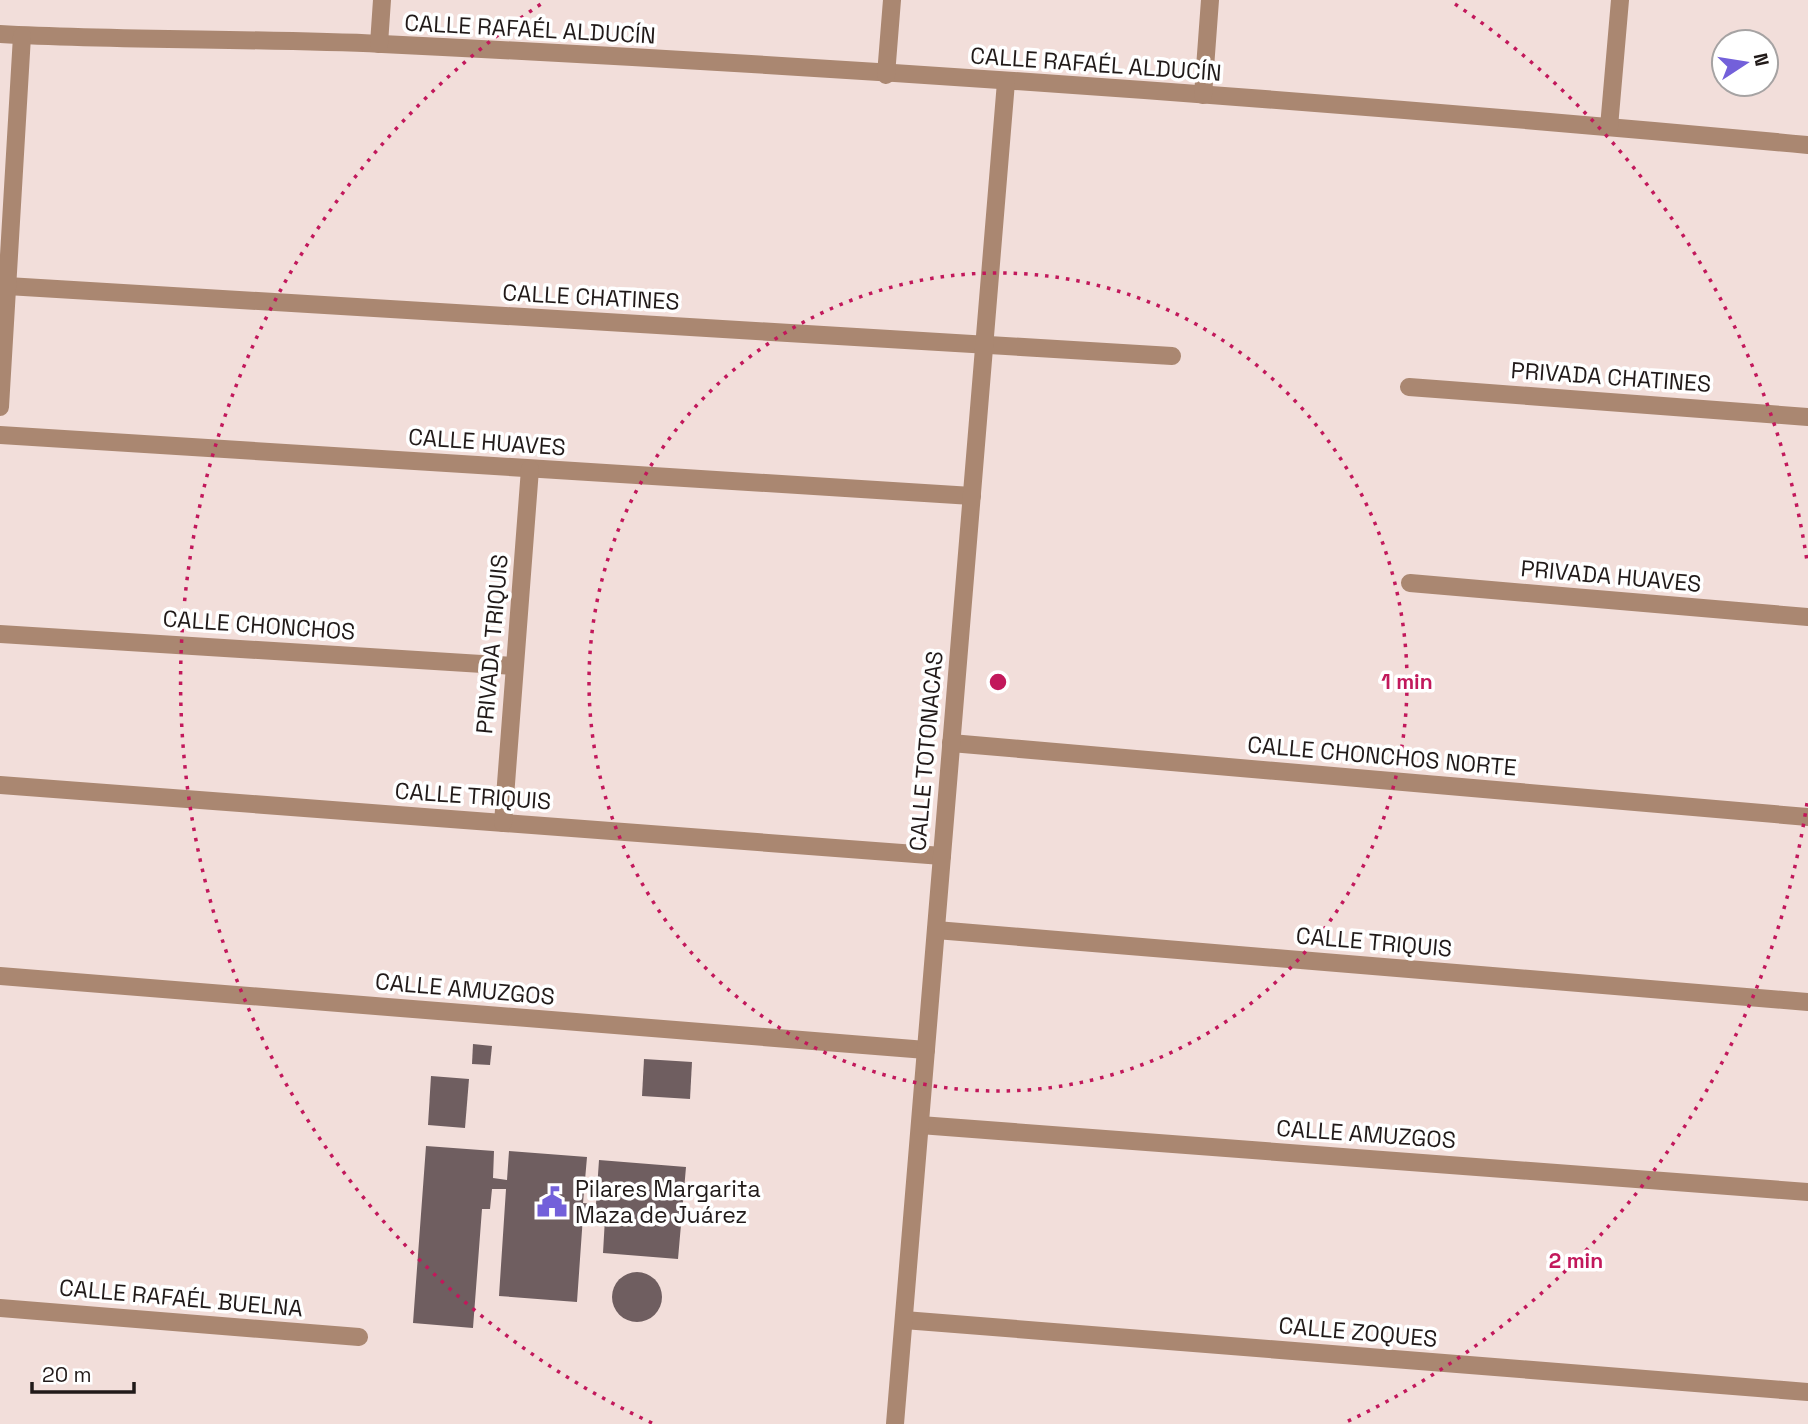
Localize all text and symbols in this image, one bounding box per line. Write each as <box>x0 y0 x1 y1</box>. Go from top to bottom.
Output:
street label: CALLE RAFAÉL ALDUCÍN <box>404 7 656 51</box>
north arrow <box>1710 28 1780 98</box>
street label: CALLE RAFAÉL ALDUCÍN <box>969 40 1223 88</box>
text: N <box>1748 51 1775 68</box>
street label: CALLE CHATINES <box>502 277 680 317</box>
street label: PRIVADA CHATINES <box>1510 355 1712 399</box>
street label: CALLE HUAVES <box>407 422 567 462</box>
street label: PRIVADA TRIQUIS <box>469 553 515 735</box>
street label: PRIVADA HUAVES <box>1519 553 1703 599</box>
street label: CALLE CHONCHOS <box>162 603 356 647</box>
street label: CALLE TOTONACAS <box>902 650 950 852</box>
text: 1 min <box>1381 668 1433 695</box>
centre of rings <box>986 670 1010 694</box>
street label: CALLE CHONCHOS NORTE <box>1246 729 1518 783</box>
street label: CALLE TRIQUIS <box>394 776 552 816</box>
street label: CALLE TRIQUIS <box>1295 920 1453 964</box>
street label: CALLE AMUZGOS <box>374 966 556 1012</box>
street label: CALLE AMUZGOS <box>1275 1113 1457 1155</box>
place label: Pilares Margarita Maza de Juárez <box>575 1174 761 1230</box>
public building icon: Pilares Margarita Maza de Juárez <box>535 1185 569 1219</box>
text: 2 min <box>1549 1247 1603 1274</box>
street label: CALLE RAFAÉL BUELNA <box>58 1272 304 1324</box>
street label: CALLE ZOQUES <box>1277 1310 1439 1354</box>
scale bar <box>32 1350 133 1394</box>
text: 20 m <box>42 1361 92 1388</box>

